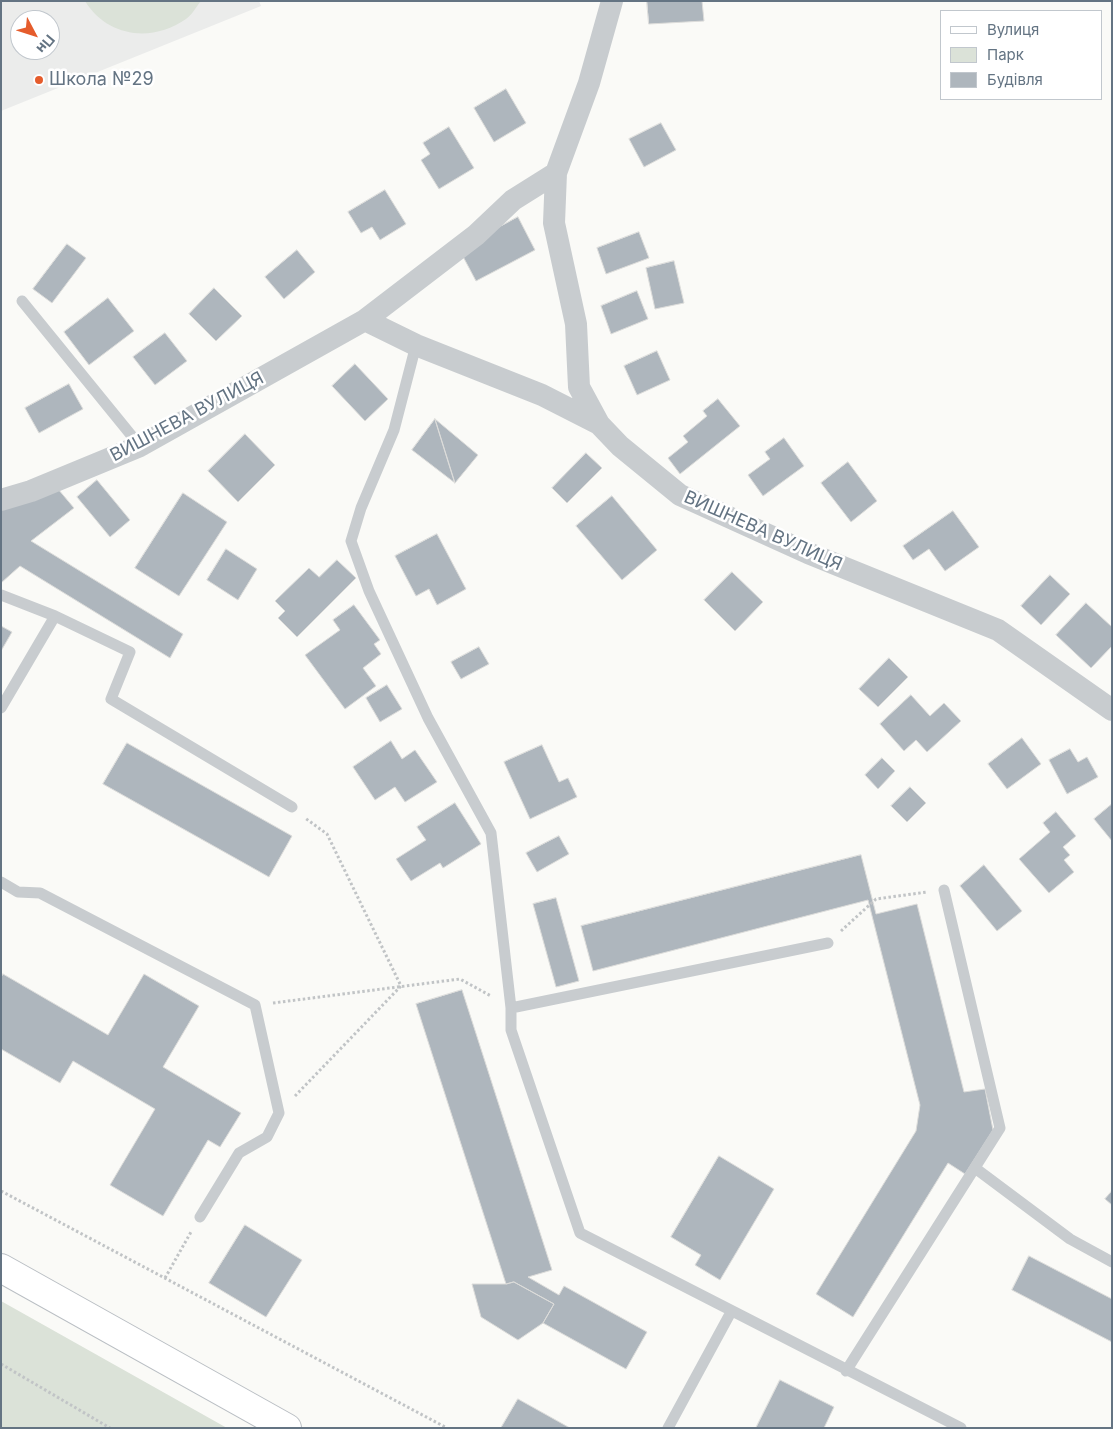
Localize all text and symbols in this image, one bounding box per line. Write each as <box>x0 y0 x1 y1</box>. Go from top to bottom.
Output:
north arrow <box>10 10 60 60</box>
legend <box>940 10 1103 100</box>
text: Вулиця <box>987 20 1039 39</box>
text: Пн <box>33 32 59 57</box>
text: Парк <box>987 45 1024 64</box>
place label: Школа №29 <box>49 69 154 91</box>
text: Будівля <box>987 70 1043 89</box>
marker: Школа №29 <box>33 74 45 86</box>
street label: ВИШНЕВА ВУЛИЦЯ <box>107 367 267 467</box>
street label: ВИШНЕВА ВУЛИЦЯ <box>681 486 845 576</box>

